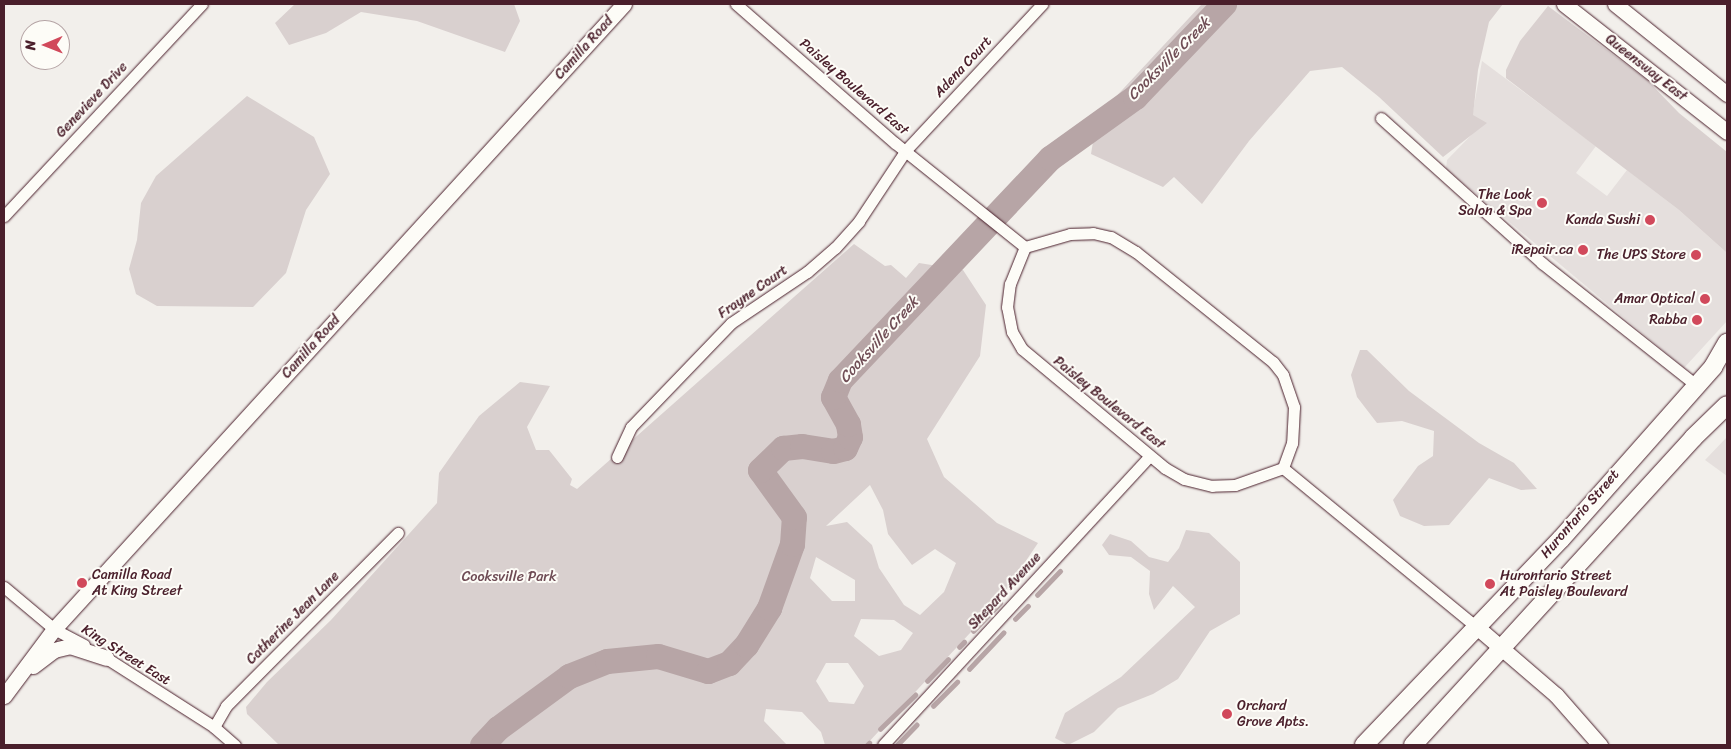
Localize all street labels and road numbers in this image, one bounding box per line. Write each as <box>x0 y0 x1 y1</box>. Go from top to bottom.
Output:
street label: Camilla Road <box>551 13 617 83</box>
street label: Queensway East <box>1602 31 1690 105</box>
street label: Adena Court <box>931 33 995 101</box>
street label: Paisley Boulevard East <box>796 35 912 139</box>
street label: Genevieve Drive <box>53 59 131 141</box>
street label: Frayne Court <box>715 262 791 322</box>
street label: Camilla Road <box>278 312 344 382</box>
street label: Paisley Boulevard East <box>1050 353 1168 453</box>
street label: Hurontario Street <box>1537 466 1623 562</box>
street label: Shepard Avenue <box>965 549 1045 633</box>
street label: Catherine Jean Lane <box>243 568 343 668</box>
street label: King Street East <box>78 621 174 689</box>

